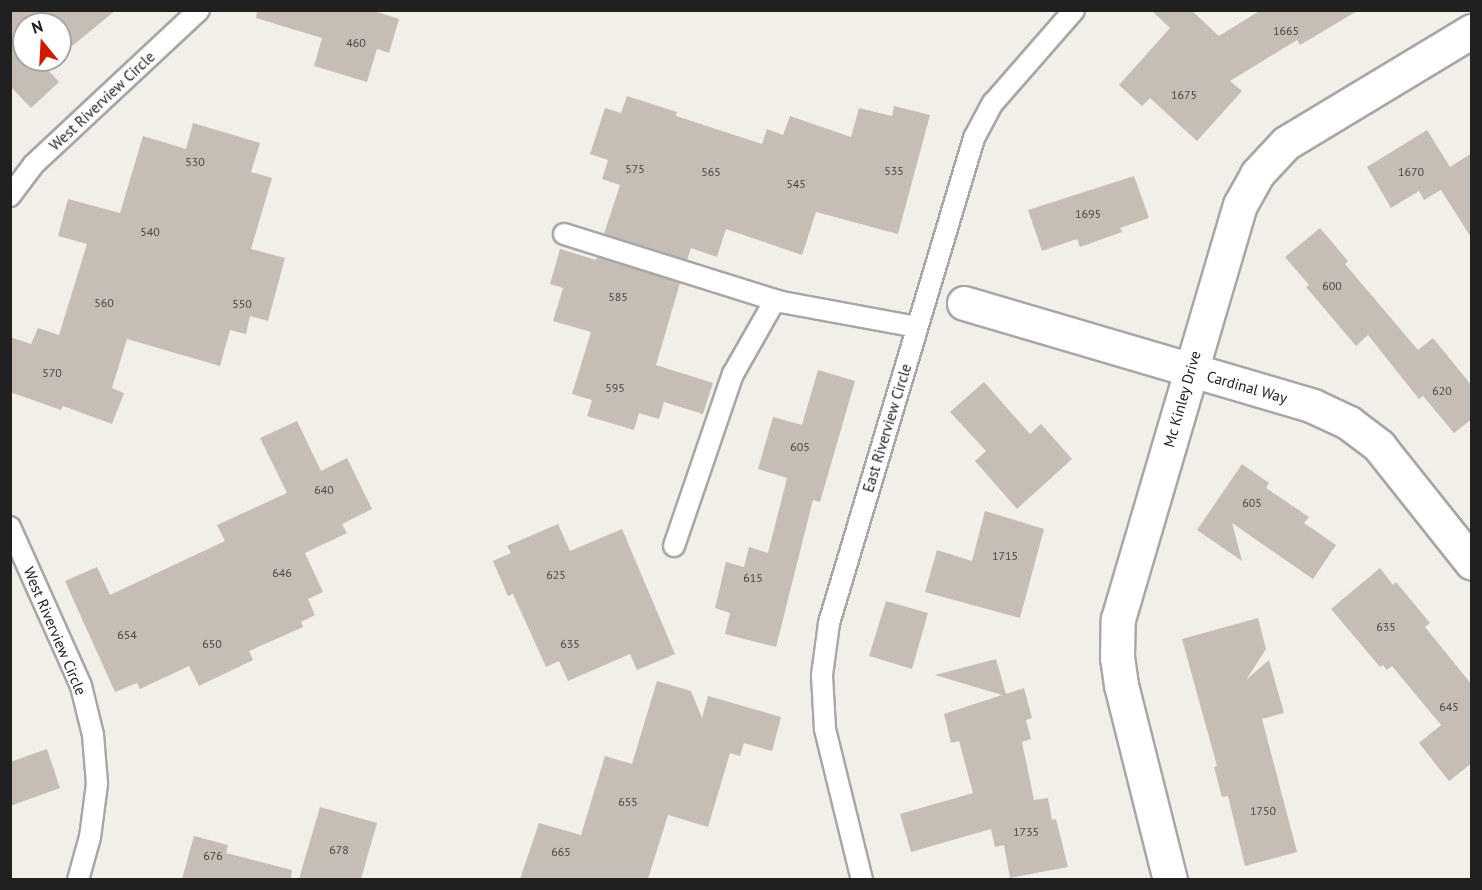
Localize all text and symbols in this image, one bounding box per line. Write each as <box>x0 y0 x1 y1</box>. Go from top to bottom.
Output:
north arrow <box>12 12 72 72</box>
text: N <box>29 16 45 38</box>
house number: 1665 <box>1273 24 1299 38</box>
house number: 460 <box>346 36 366 50</box>
street label: West Riverview Circle <box>45 47 159 155</box>
house number: 1675 <box>1171 88 1197 102</box>
house number: 530 <box>185 155 205 169</box>
house number: 575 <box>625 162 645 176</box>
house number: 535 <box>884 164 904 178</box>
house number: 565 <box>701 165 721 179</box>
house number: 1670 <box>1398 165 1424 179</box>
house number: 545 <box>786 177 806 191</box>
house number: 1695 <box>1075 207 1101 221</box>
house number: 540 <box>140 225 160 239</box>
house number: 600 <box>1322 279 1342 293</box>
house number: 585 <box>608 290 628 304</box>
house number: 560 <box>94 296 114 310</box>
house number: 550 <box>232 297 252 311</box>
street label: Mc Kinley Drive <box>1160 348 1204 450</box>
street label: East Riverview Circle <box>859 361 915 495</box>
house number: 570 <box>42 366 62 380</box>
street label: Cardinal Way <box>1205 367 1289 407</box>
house number: 595 <box>605 381 625 395</box>
house number: 620 <box>1432 384 1452 398</box>
house number: 605 <box>790 440 810 454</box>
house number: 640 <box>314 483 334 497</box>
house number: 605 <box>1242 496 1262 510</box>
house number: 1715 <box>992 549 1018 563</box>
street label: West Riverview Circle <box>20 564 90 698</box>
house number: 646 <box>272 566 292 580</box>
house number: 625 <box>546 568 566 582</box>
house number: 615 <box>743 571 763 585</box>
house number: 635 <box>1376 620 1396 634</box>
house number: 654 <box>117 628 137 642</box>
house number: 650 <box>202 637 222 651</box>
house number: 635 <box>560 637 580 651</box>
house number: 645 <box>1439 700 1459 714</box>
house number: 655 <box>618 795 638 809</box>
house number: 1750 <box>1250 804 1276 818</box>
house number: 1735 <box>1013 825 1039 839</box>
house number: 678 <box>329 843 349 857</box>
house number: 665 <box>551 845 571 859</box>
house number: 676 <box>203 849 223 863</box>

